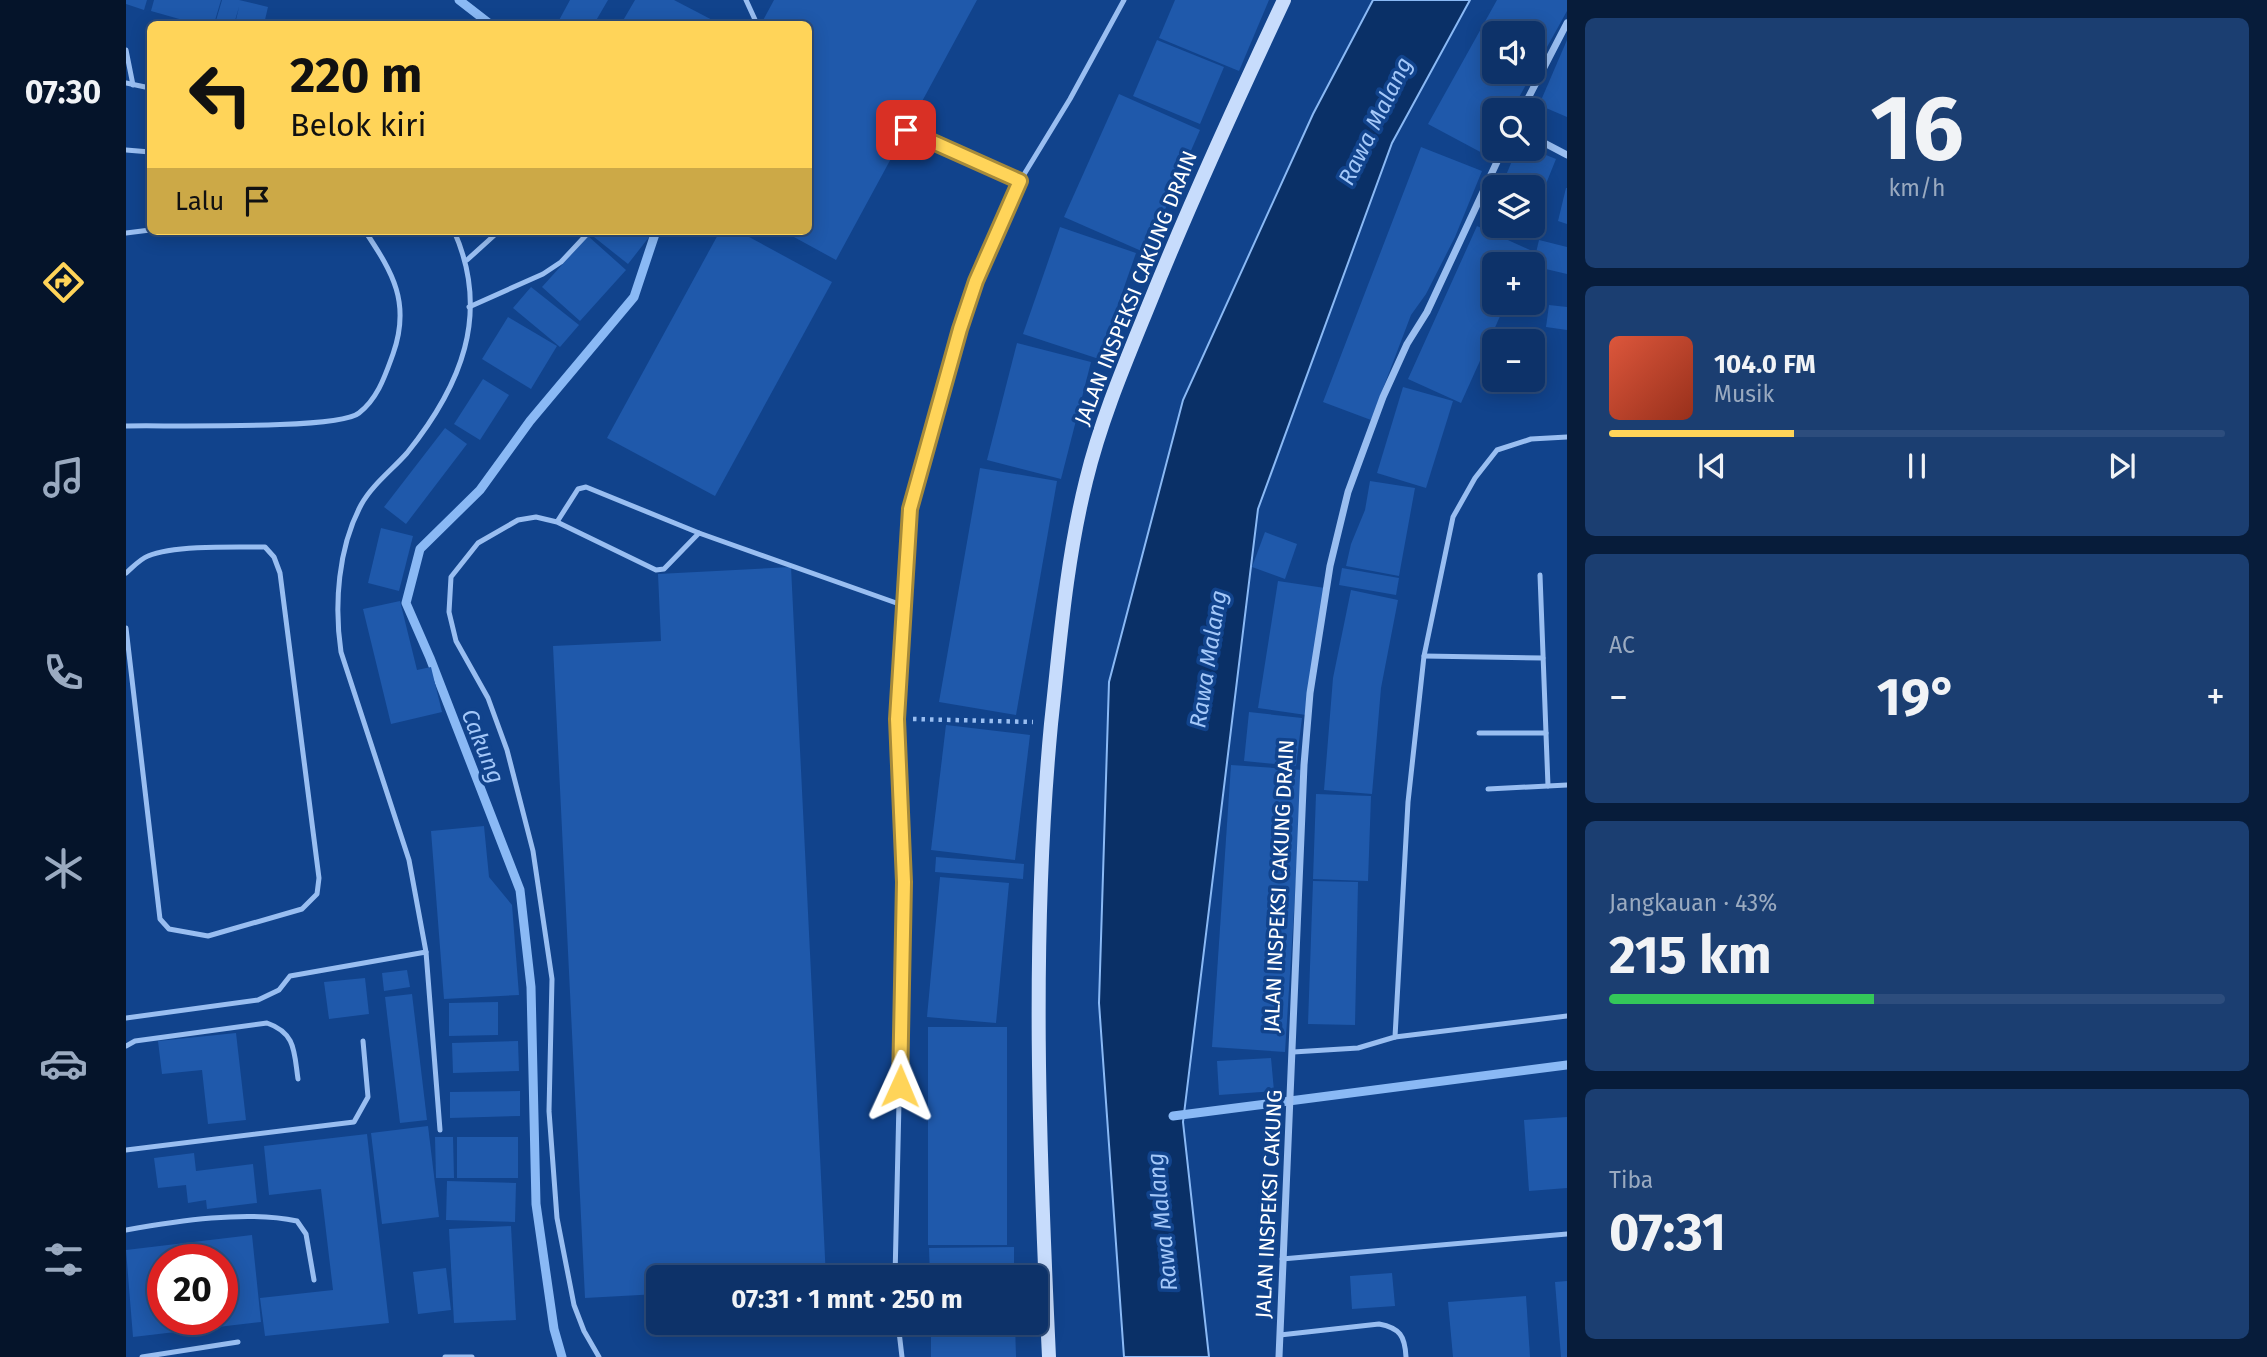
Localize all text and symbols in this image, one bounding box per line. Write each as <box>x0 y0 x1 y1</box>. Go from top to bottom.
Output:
map controls <box>1482 21 1545 392</box>
button: sound <box>1482 21 1545 84</box>
text: 220 m <box>290 46 422 105</box>
icon: left <box>175 49 266 140</box>
water label: Rawa Malang <box>1332 52 1418 190</box>
text: 07:30 <box>25 73 101 111</box>
text: 16 <box>1870 74 1964 183</box>
button: search <box>1482 98 1545 161</box>
pin <box>876 100 936 160</box>
text: Belok kiri <box>290 106 426 144</box>
icon: arrive <box>887 111 925 149</box>
street label: JALAN INSPEKSI CAKUNG DRAIN <box>1069 147 1203 429</box>
text: km/h <box>1889 174 1945 202</box>
button: layers <box>1482 175 1545 238</box>
icon: arrive <box>238 182 276 220</box>
text: Lalu <box>175 186 224 217</box>
button: + <box>1482 252 1545 315</box>
icon: directions <box>39 258 88 307</box>
button: − <box>1482 329 1545 392</box>
text: 104.0 FM <box>1714 349 1816 380</box>
text: Musik <box>1714 380 1774 408</box>
icon: previous <box>1693 447 1731 485</box>
icon: pause <box>1898 447 1936 485</box>
icon: next <box>2103 447 2141 485</box>
icon: music <box>39 453 88 502</box>
water label: Rawa Malang <box>1183 588 1233 730</box>
text: AC <box>1609 631 1635 659</box>
icon: phone <box>39 648 88 697</box>
text: 19° <box>1877 666 1957 729</box>
text: − <box>1609 674 1628 720</box>
text: + <box>2206 674 2225 720</box>
water label: Cakung <box>455 705 511 787</box>
street label: JALAN INSPEKSI CAKUNG DRAIN <box>1258 739 1300 1033</box>
icon: climate <box>39 844 88 893</box>
text: Jangkauan · 43% <box>1609 889 1777 917</box>
text: 215 km <box>1609 924 1772 987</box>
icon: car <box>39 1039 88 1088</box>
position arrow <box>863 1049 937 1123</box>
street label: JALAN INSPEKSI CAKUNG <box>1250 1089 1288 1319</box>
water label: Rawa Malang <box>1141 1151 1183 1293</box>
text: Tiba <box>1609 1166 1653 1194</box>
text: 07:31 <box>1609 1201 1726 1264</box>
icon: filters <box>39 1235 88 1284</box>
speed limit sign: 20 <box>147 1244 238 1335</box>
text: 07:31 · 1 mnt · 250 m <box>731 1284 963 1315</box>

